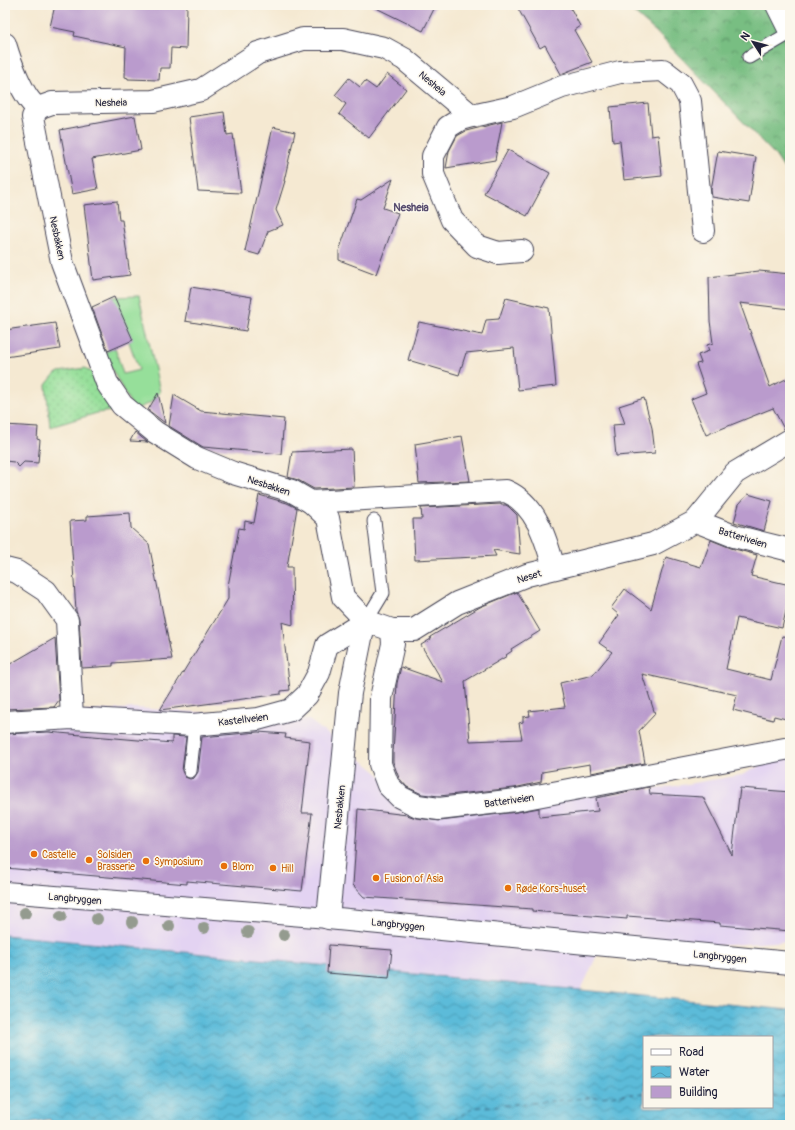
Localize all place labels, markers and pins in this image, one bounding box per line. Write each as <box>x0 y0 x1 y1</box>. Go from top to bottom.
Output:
marker: Castelle <box>29 849 39 859</box>
place label: Castelle <box>42 849 76 861</box>
place label: Solsiden Brasserie <box>97 849 135 873</box>
marker: Solsiden Brasserie <box>84 855 94 865</box>
marker: Symposium <box>141 856 151 866</box>
place label: Symposium <box>154 856 203 868</box>
marker: Blom <box>219 861 229 871</box>
place label: Blom <box>232 861 254 873</box>
marker: Hill <box>268 863 278 873</box>
place label: Hill <box>281 863 294 875</box>
marker: Fusion of Asia <box>371 873 381 883</box>
place label: Fusion of Asia <box>384 873 444 885</box>
marker: Røde Kors-huset <box>503 883 513 893</box>
place label: Røde Kors-huset <box>516 883 587 895</box>

